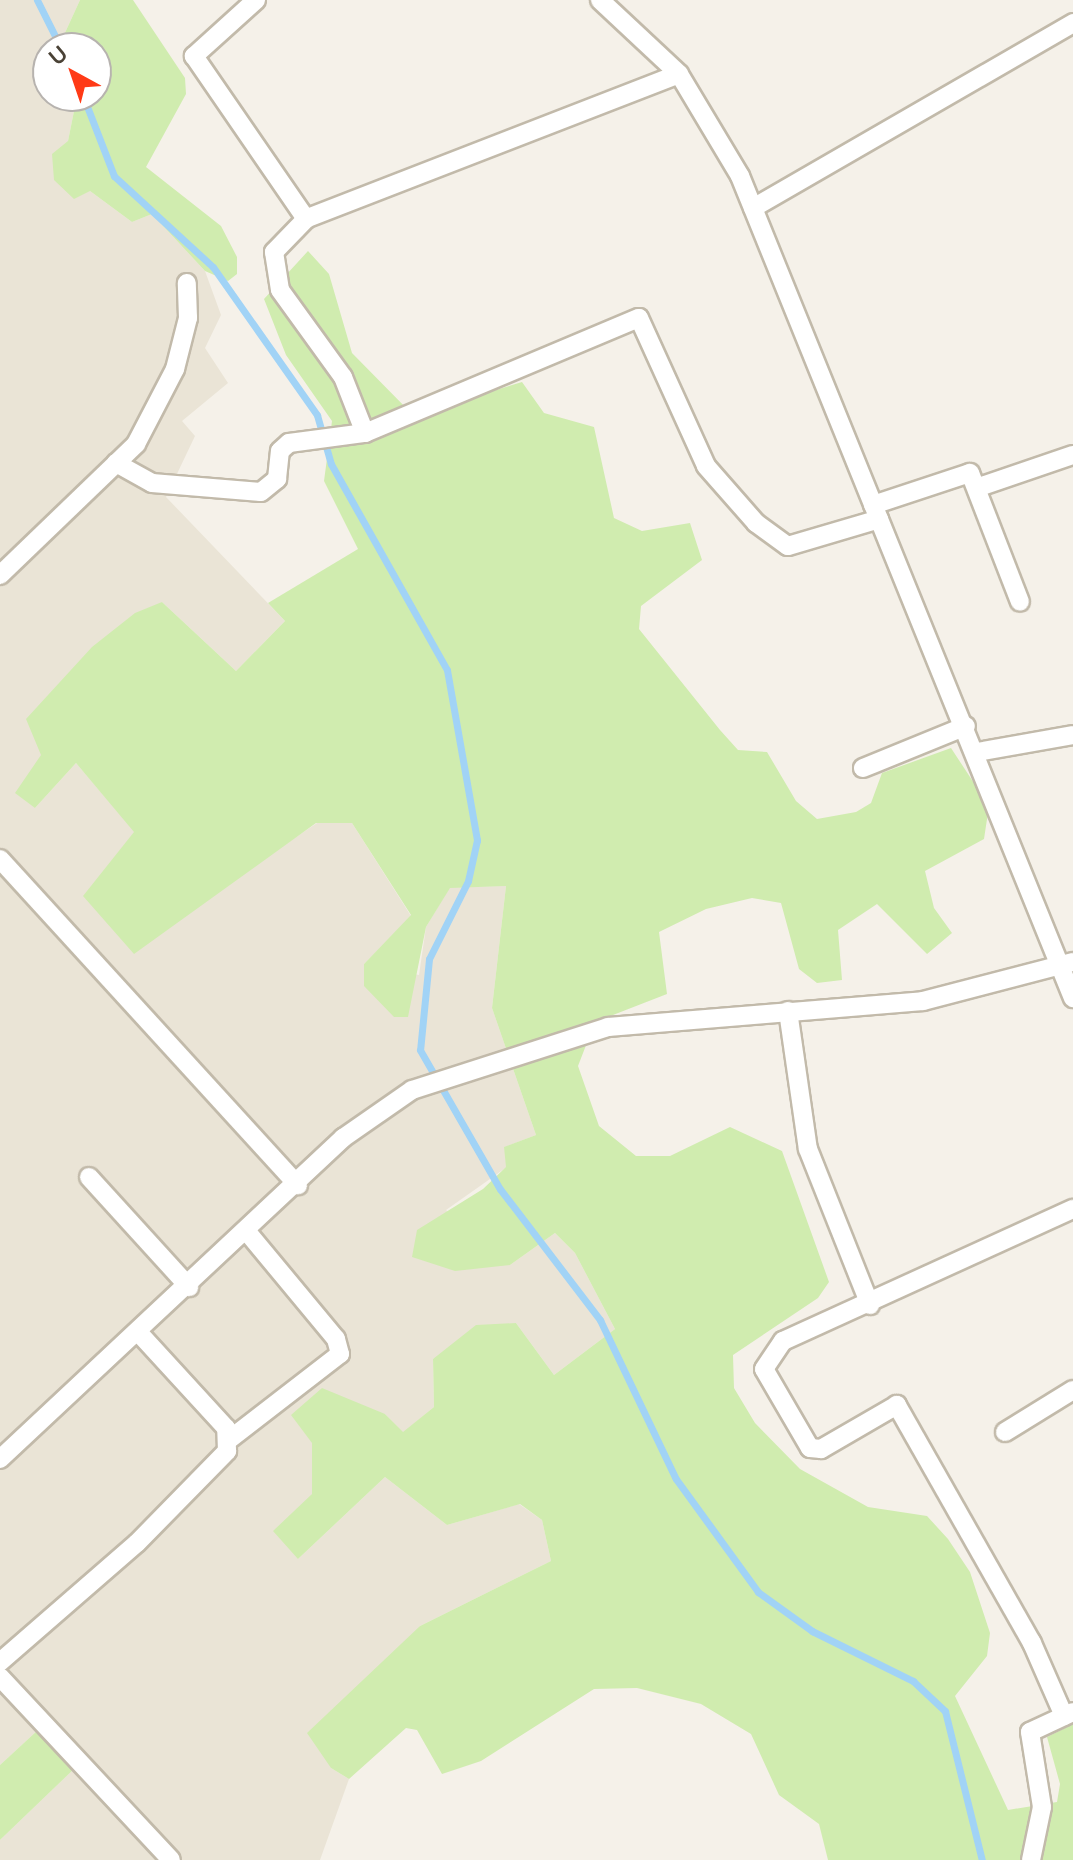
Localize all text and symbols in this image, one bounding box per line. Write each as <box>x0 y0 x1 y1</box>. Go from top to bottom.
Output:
north arrow <box>32 32 112 112</box>
text: U <box>43 39 73 71</box>

